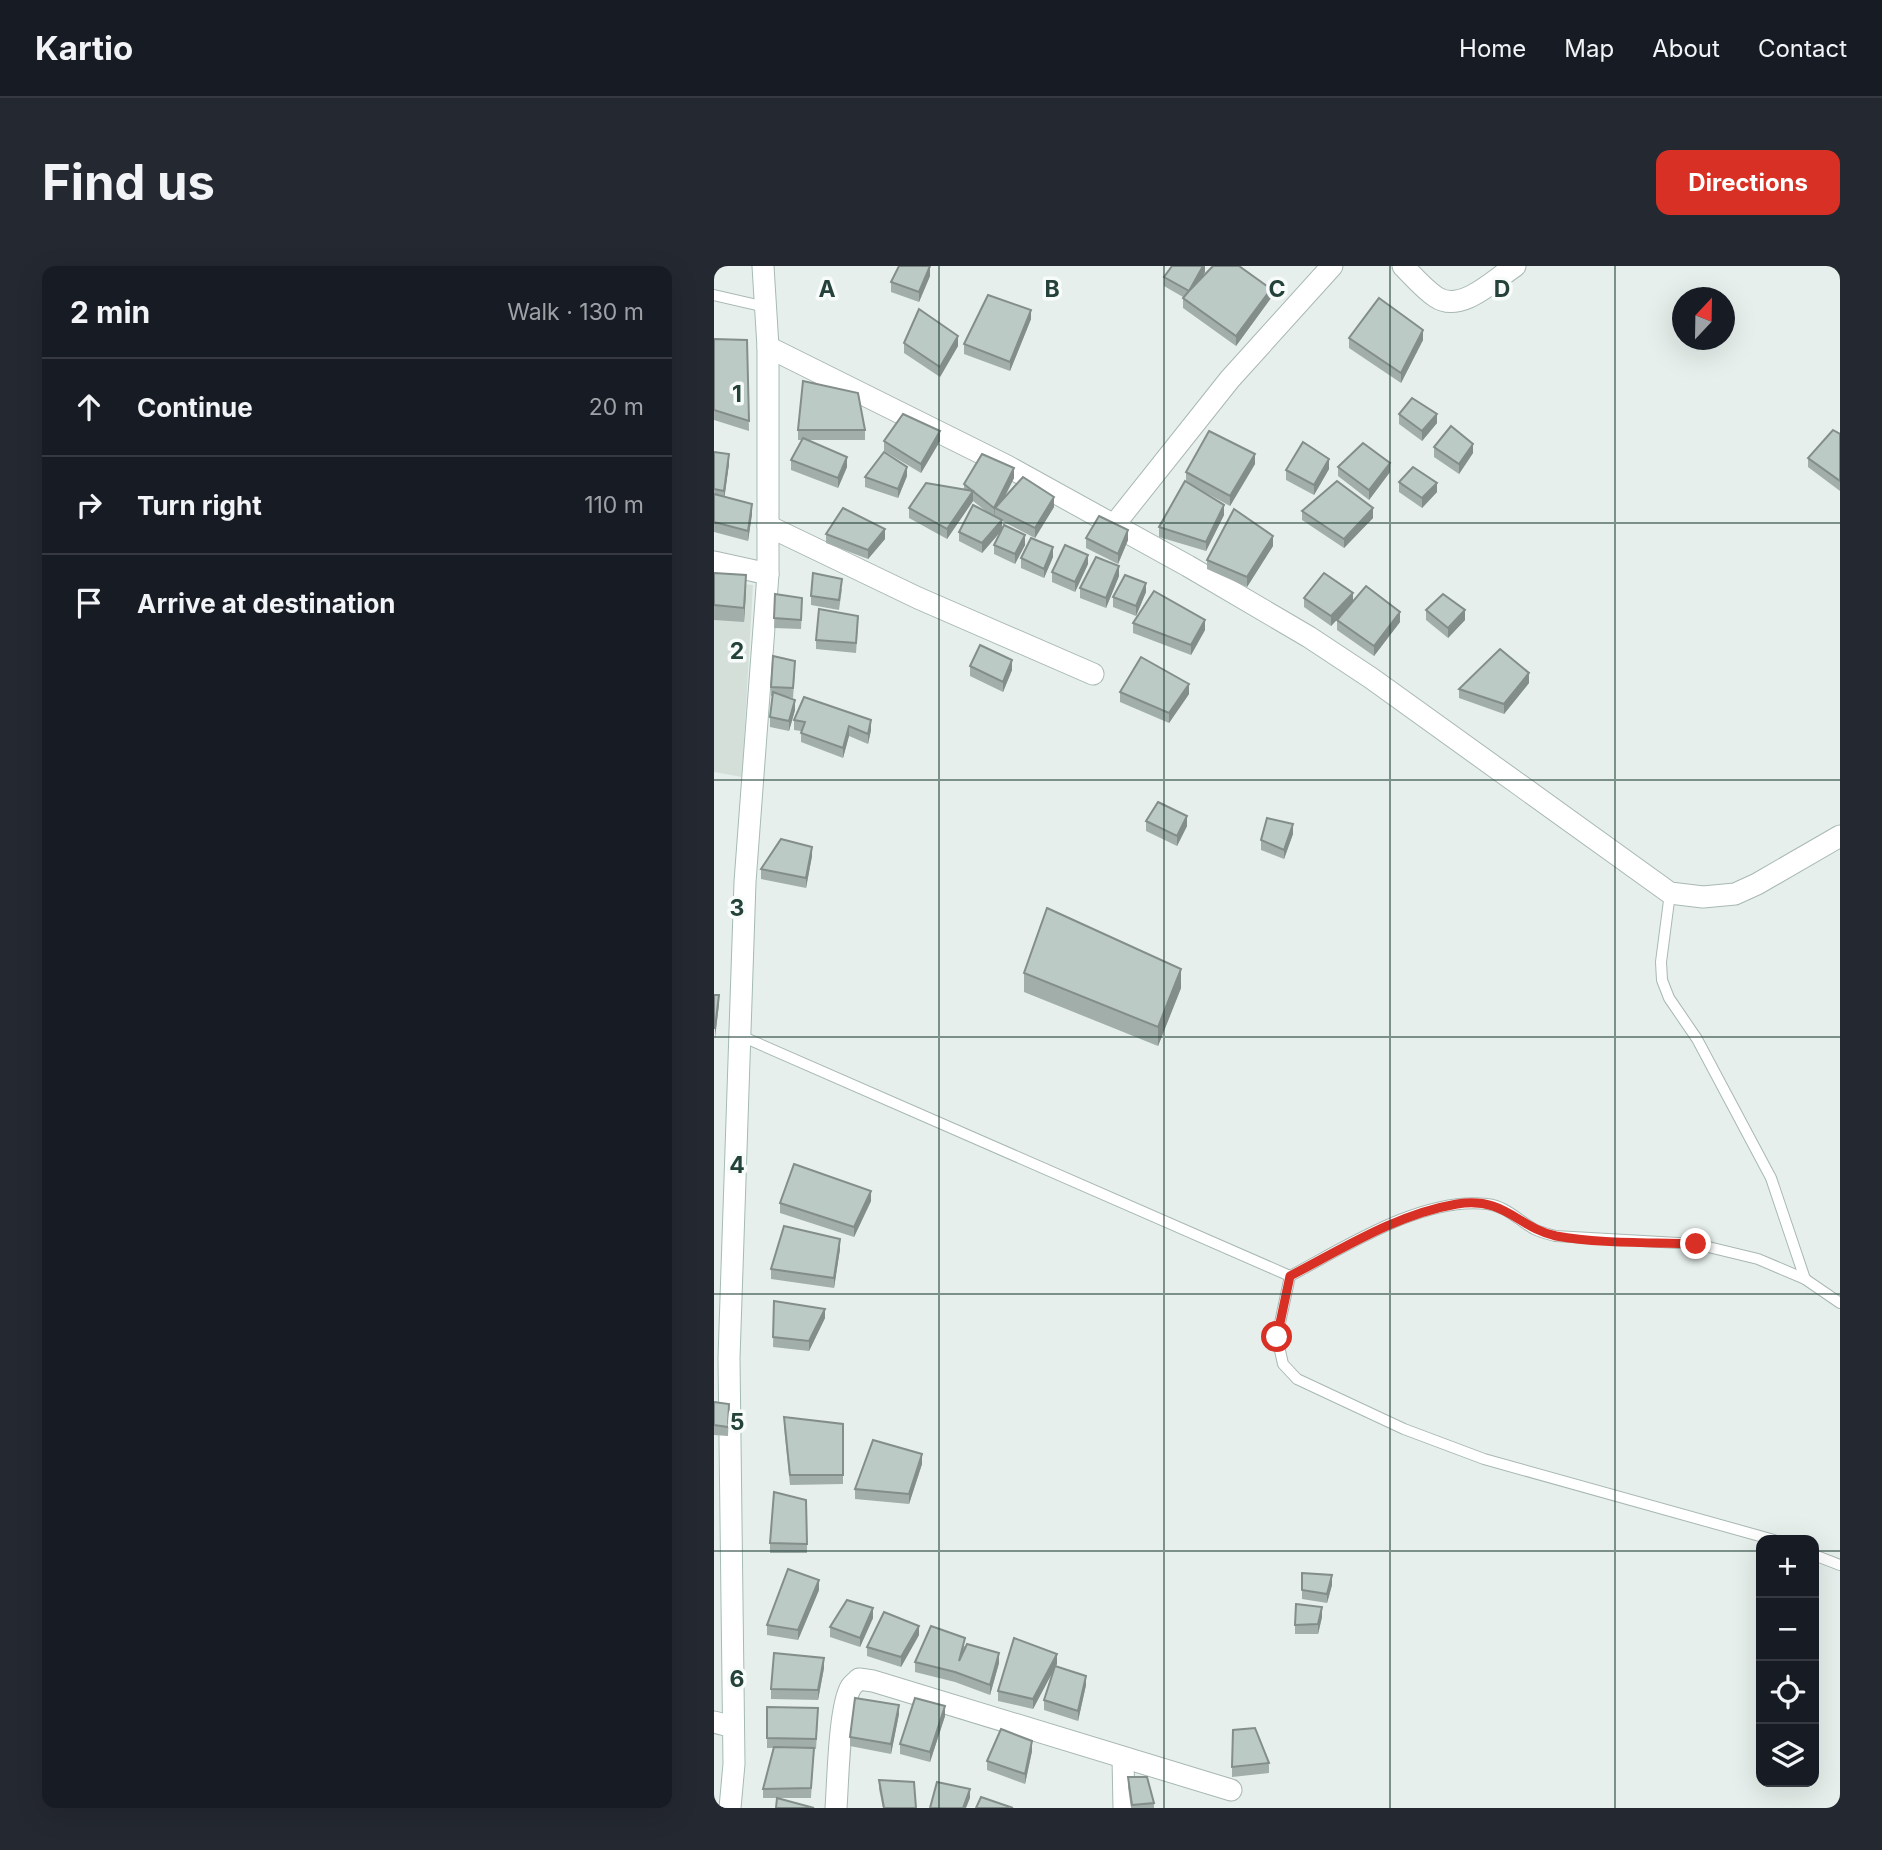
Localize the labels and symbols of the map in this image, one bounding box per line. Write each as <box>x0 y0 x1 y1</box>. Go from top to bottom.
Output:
text: A <box>818 275 836 303</box>
text: B <box>1044 275 1060 303</box>
text: C <box>1268 275 1286 303</box>
text: D <box>1494 275 1510 303</box>
north arrow <box>1672 287 1735 350</box>
text: 1 <box>732 380 742 408</box>
text: 2 <box>730 637 744 665</box>
text: 3 <box>730 894 744 922</box>
text: 4 <box>729 1151 745 1179</box>
route end <box>1680 1228 1711 1259</box>
route start <box>1261 1321 1292 1352</box>
text: 5 <box>730 1408 744 1436</box>
text: 6 <box>730 1665 744 1693</box>

